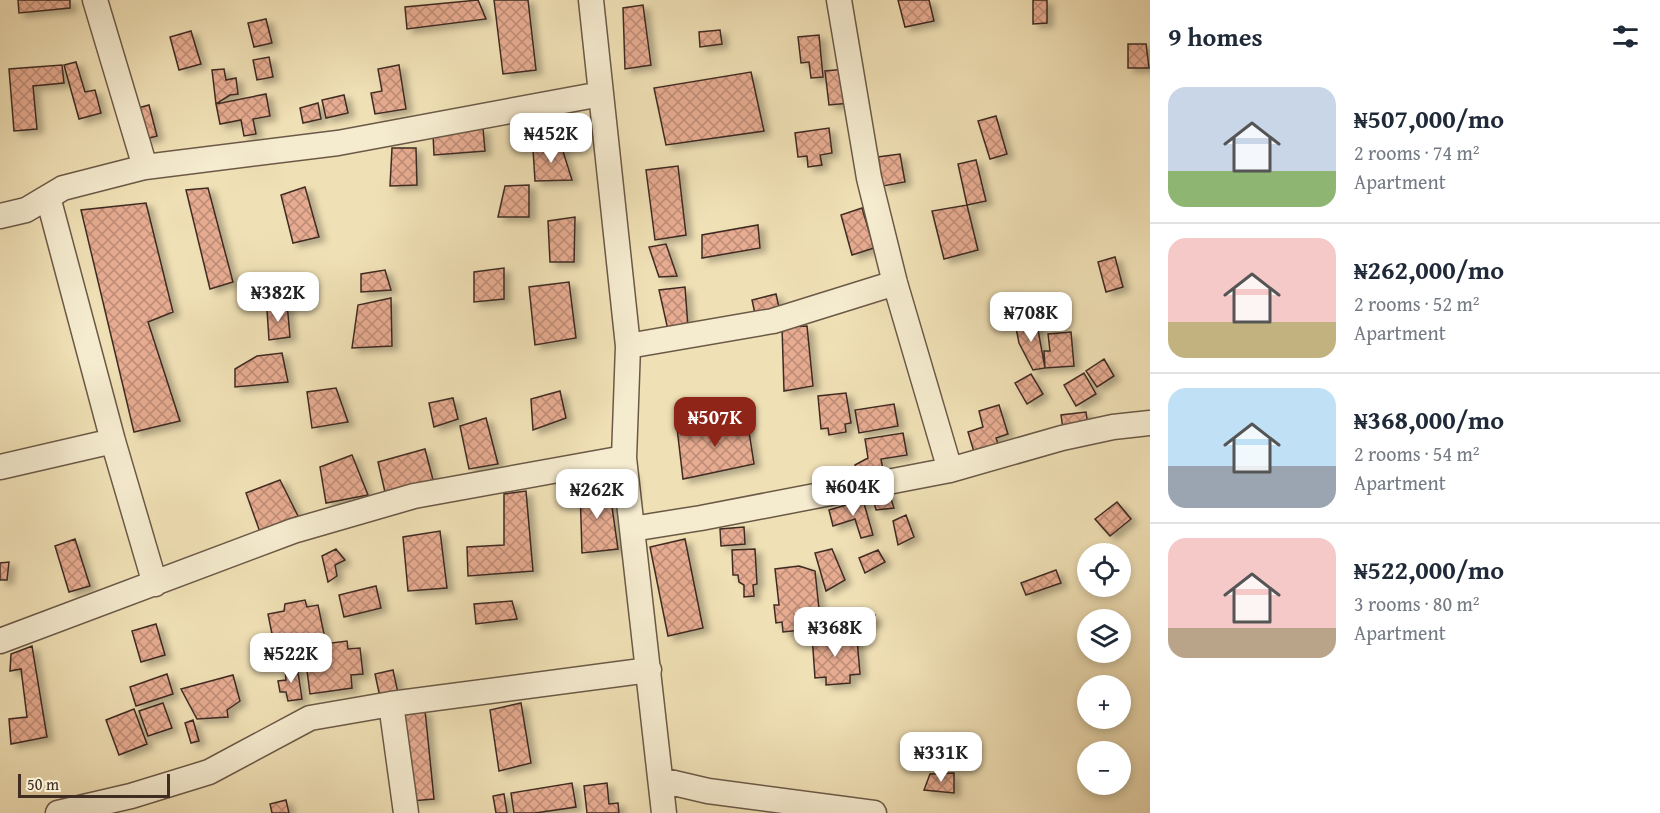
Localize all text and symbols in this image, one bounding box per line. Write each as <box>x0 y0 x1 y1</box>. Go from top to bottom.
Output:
text: 9 homes <box>1168 17 1263 56</box>
icon: filters <box>1609 20 1642 53</box>
text: ₦507,000/mo <box>1354 99 1504 138</box>
icon: home <box>1216 111 1288 183</box>
pin: ₦452K <box>509 113 593 164</box>
text: ₦452K <box>524 118 578 147</box>
text: 2 rooms · 74 m² <box>1354 138 1480 167</box>
text: Apartment <box>1354 167 1446 196</box>
text: ₦262,000/mo <box>1354 250 1504 289</box>
icon: home <box>1216 262 1288 334</box>
pin: ₦382K <box>236 272 320 323</box>
text: ₦382K <box>251 277 305 306</box>
text: 2 rooms · 52 m² <box>1354 289 1480 318</box>
pin: ₦708K <box>989 292 1073 343</box>
text: ₦708K <box>1004 297 1058 326</box>
text: Apartment <box>1354 318 1446 347</box>
pin: ₦507K <box>673 397 757 448</box>
text: ₦368,000/mo <box>1354 400 1504 439</box>
text: ₦507K <box>688 402 742 431</box>
icon: home <box>1216 412 1288 484</box>
text: 2 rooms · 54 m² <box>1354 439 1480 468</box>
pin: ₦604K <box>811 466 895 517</box>
text: Apartment <box>1354 468 1446 497</box>
pin: ₦262K <box>555 469 639 520</box>
text: ₦604K <box>826 471 880 500</box>
text: ₦262K <box>570 474 624 503</box>
map controls <box>1077 543 1131 795</box>
button: locate <box>1077 543 1131 597</box>
text: ₦522,000/mo <box>1354 550 1504 589</box>
icon: home <box>1216 562 1288 634</box>
text: 3 rooms · 80 m² <box>1354 589 1480 618</box>
pin: ₦368K <box>793 607 877 658</box>
button: layers <box>1077 609 1131 663</box>
text: ₦368K <box>808 612 862 641</box>
text: Apartment <box>1354 618 1446 647</box>
pin: ₦522K <box>249 633 333 684</box>
text: ₦522K <box>264 638 318 667</box>
button: + <box>1077 675 1131 729</box>
pin: ₦331K <box>899 732 983 783</box>
text: ₦331K <box>914 737 968 766</box>
button: − <box>1077 741 1131 795</box>
scale bar <box>18 771 170 798</box>
text: 50 m <box>27 772 59 796</box>

